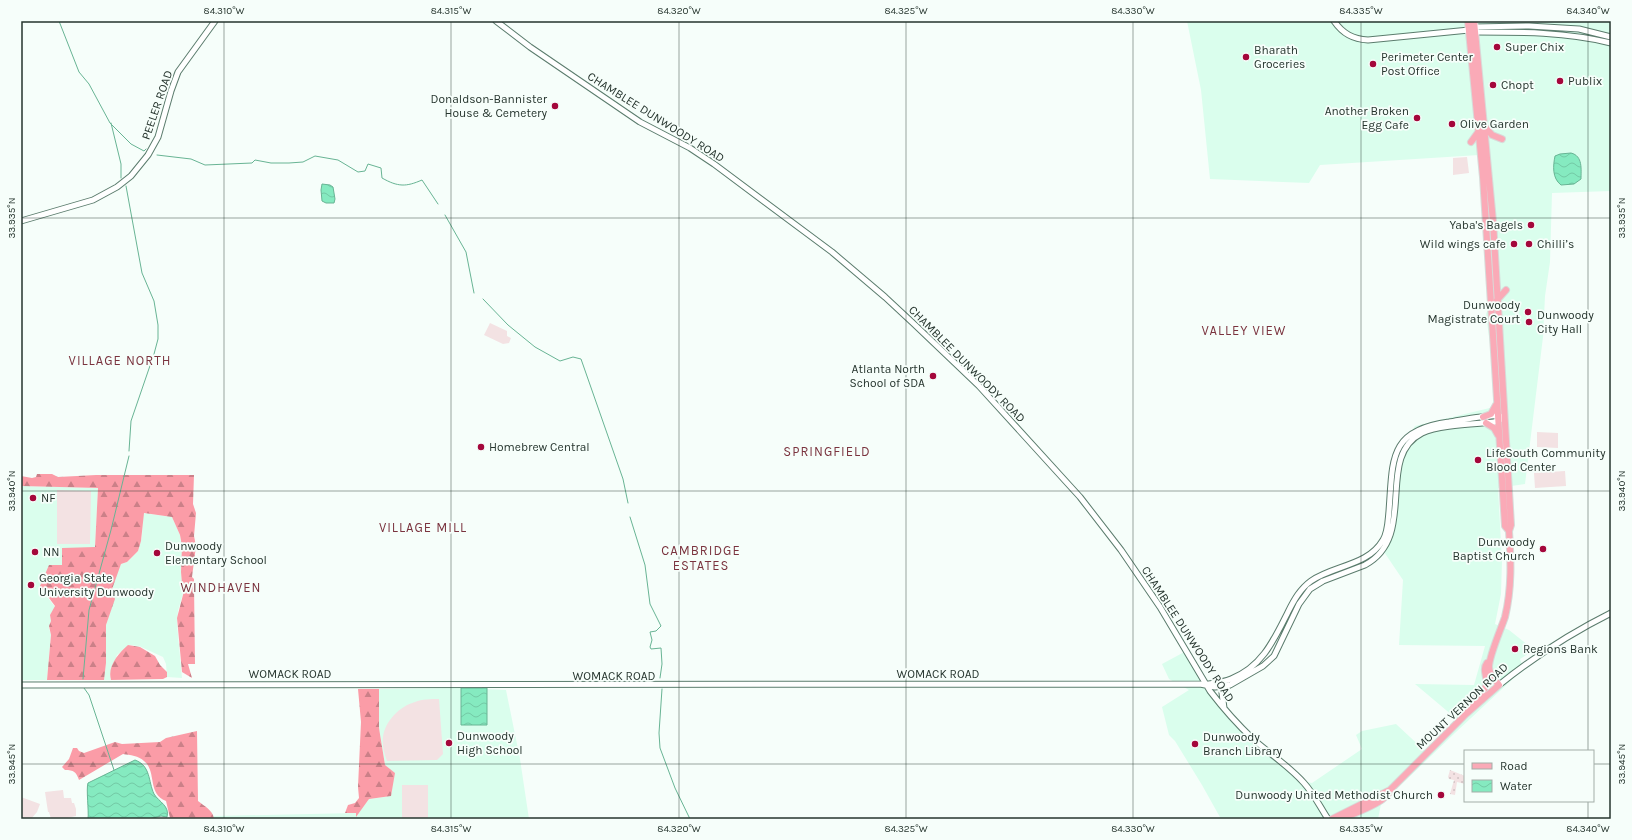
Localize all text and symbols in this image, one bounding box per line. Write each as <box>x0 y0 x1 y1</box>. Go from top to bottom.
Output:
text: 84.310°W <box>203 5 245 17</box>
text: 84.315°W <box>431 5 471 17</box>
text: 84.320°W <box>657 5 701 17</box>
text: 84.325°W <box>884 5 928 17</box>
text: 84.330°W <box>1111 5 1155 17</box>
text: 84.335°W <box>1339 5 1383 17</box>
text: 84.340°W <box>1566 5 1610 17</box>
place label: Super Chix <box>1505 40 1564 54</box>
marker: Super Chix <box>1492 42 1502 52</box>
place label: Bharath Groceries <box>1254 43 1305 71</box>
place label: Perimeter Center Post Office <box>1381 50 1473 78</box>
marker: Bharath Groceries <box>1241 52 1251 62</box>
marker: Perimeter Center Post Office <box>1368 59 1378 69</box>
street label: PEELER ROAD <box>139 68 175 142</box>
street label: CHAMBLEE DUNWOODY ROAD <box>585 69 727 165</box>
place label: Publix <box>1568 74 1602 88</box>
marker: Publix <box>1555 76 1565 86</box>
place label: Chopt <box>1501 78 1534 92</box>
marker: Chopt <box>1488 80 1498 90</box>
place label: Donaldson-Bannister House & Cemetery <box>430 92 548 120</box>
marker: Donaldson-Bannister House & Cemetery <box>550 101 560 111</box>
place label: Another Broken Egg Cafe <box>1325 104 1409 132</box>
marker: Another Broken Egg Cafe <box>1412 113 1422 123</box>
place label: Olive Garden <box>1460 117 1529 131</box>
marker: Olive Garden <box>1447 119 1457 129</box>
text: 33.935°N <box>6 197 18 239</box>
text: 33.935°N <box>1616 197 1628 239</box>
place label: Yaba's Bagels <box>1449 218 1523 232</box>
marker: Yaba's Bagels <box>1526 220 1536 230</box>
place label: Wild wings cafe <box>1420 237 1506 251</box>
place label: Chilli’s <box>1537 237 1574 251</box>
marker: Wild wings cafe <box>1509 239 1519 249</box>
marker: Chilli’s <box>1524 239 1534 249</box>
place label: Dunwoody Magistrate Court <box>1428 298 1520 326</box>
street label: CHAMBLEE DUNWOODY ROAD <box>906 303 1028 425</box>
marker: Dunwoody Magistrate Court <box>1523 307 1533 317</box>
place label: Dunwoody City Hall <box>1537 308 1594 336</box>
marker: Dunwoody City Hall <box>1524 317 1534 327</box>
district label: VALLEY VIEW <box>1202 323 1286 338</box>
district label: VILLAGE NORTH <box>69 353 171 368</box>
place label: Atlanta North School of SDA <box>849 362 925 390</box>
marker: Atlanta North School of SDA <box>928 371 938 381</box>
place label: Homebrew Central <box>489 440 590 454</box>
marker: Homebrew Central <box>476 442 486 452</box>
district label: SPRINGFIELD <box>783 444 871 459</box>
place label: LifeSouth Community Blood Center <box>1486 446 1606 474</box>
marker: LifeSouth Community Blood Center <box>1473 455 1483 465</box>
text: 33.940°N <box>6 470 18 512</box>
text: 33.940°N <box>1616 470 1628 512</box>
place label: NF <box>41 491 56 505</box>
marker: NF <box>28 493 38 503</box>
district label: VILLAGE MILL <box>379 520 467 535</box>
place label: Dunwoody Baptist Church <box>1453 535 1535 563</box>
place label: Dunwoody Elementary School <box>165 539 267 567</box>
district label: CAMBRIDGE ESTATES <box>661 543 741 573</box>
marker: Dunwoody Baptist Church <box>1538 544 1548 554</box>
place label: NN <box>43 545 59 559</box>
marker: NN <box>30 547 40 557</box>
marker: Dunwoody Elementary School <box>152 548 162 558</box>
street label: CHAMBLEE DUNWOODY ROAD <box>1139 564 1237 705</box>
place label: Georgia State University Dunwoody <box>39 571 154 599</box>
marker: Georgia State University Dunwoody <box>26 580 36 590</box>
district label: WINDHAVEN <box>180 580 262 595</box>
place label: Regions Bank <box>1523 642 1598 656</box>
marker: Regions Bank <box>1510 644 1520 654</box>
street label: MOUNT VERNON ROAD <box>1413 660 1511 752</box>
street label: WOMACK ROAD <box>249 667 332 681</box>
street label: WOMACK ROAD <box>897 667 980 681</box>
street label: WOMACK ROAD <box>573 669 656 683</box>
place label: Dunwoody High School <box>457 729 523 757</box>
place label: Dunwoody Branch Library <box>1203 730 1283 758</box>
marker: Dunwoody High School <box>444 738 454 748</box>
marker: Dunwoody Branch Library <box>1190 739 1200 749</box>
text: 33.945°N <box>6 744 18 784</box>
text: 33.945°N <box>1616 744 1628 784</box>
legend <box>1464 750 1594 802</box>
text: Road <box>1500 759 1528 773</box>
text: Water <box>1500 779 1533 793</box>
place label: Dunwoody United Methodist Church <box>1235 788 1433 802</box>
marker: Dunwoody United Methodist Church <box>1436 790 1446 800</box>
text: 84.310°W <box>203 823 245 835</box>
text: 84.315°W <box>431 823 471 835</box>
text: 84.320°W <box>657 823 701 835</box>
text: 84.325°W <box>884 823 928 835</box>
text: 84.330°W <box>1111 823 1155 835</box>
text: 84.335°W <box>1339 823 1383 835</box>
text: 84.340°W <box>1566 823 1610 835</box>

